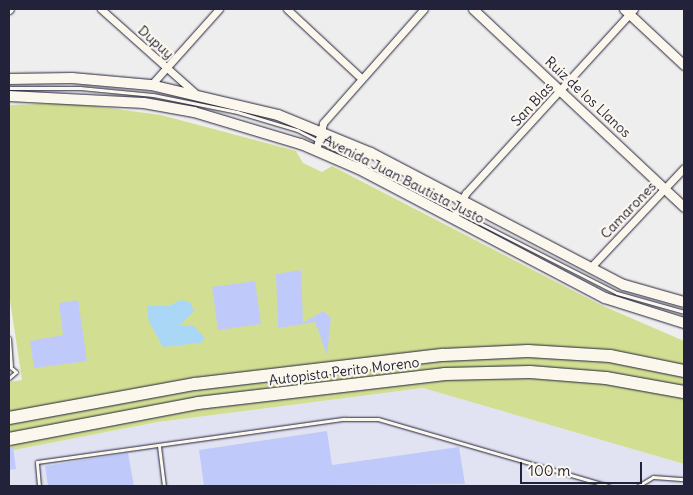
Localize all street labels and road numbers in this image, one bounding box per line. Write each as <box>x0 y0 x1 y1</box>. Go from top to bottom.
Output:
street label: Dupuy <box>135 22 177 62</box>
street label: Ruiz de los Llanos <box>542 53 634 141</box>
street label: San Blas <box>507 79 557 129</box>
street label: Avenida Juan Bautista Justo <box>321 131 487 227</box>
street label: Camarones <box>597 178 659 242</box>
street label: Autopista Perito Moreno <box>268 353 420 389</box>

